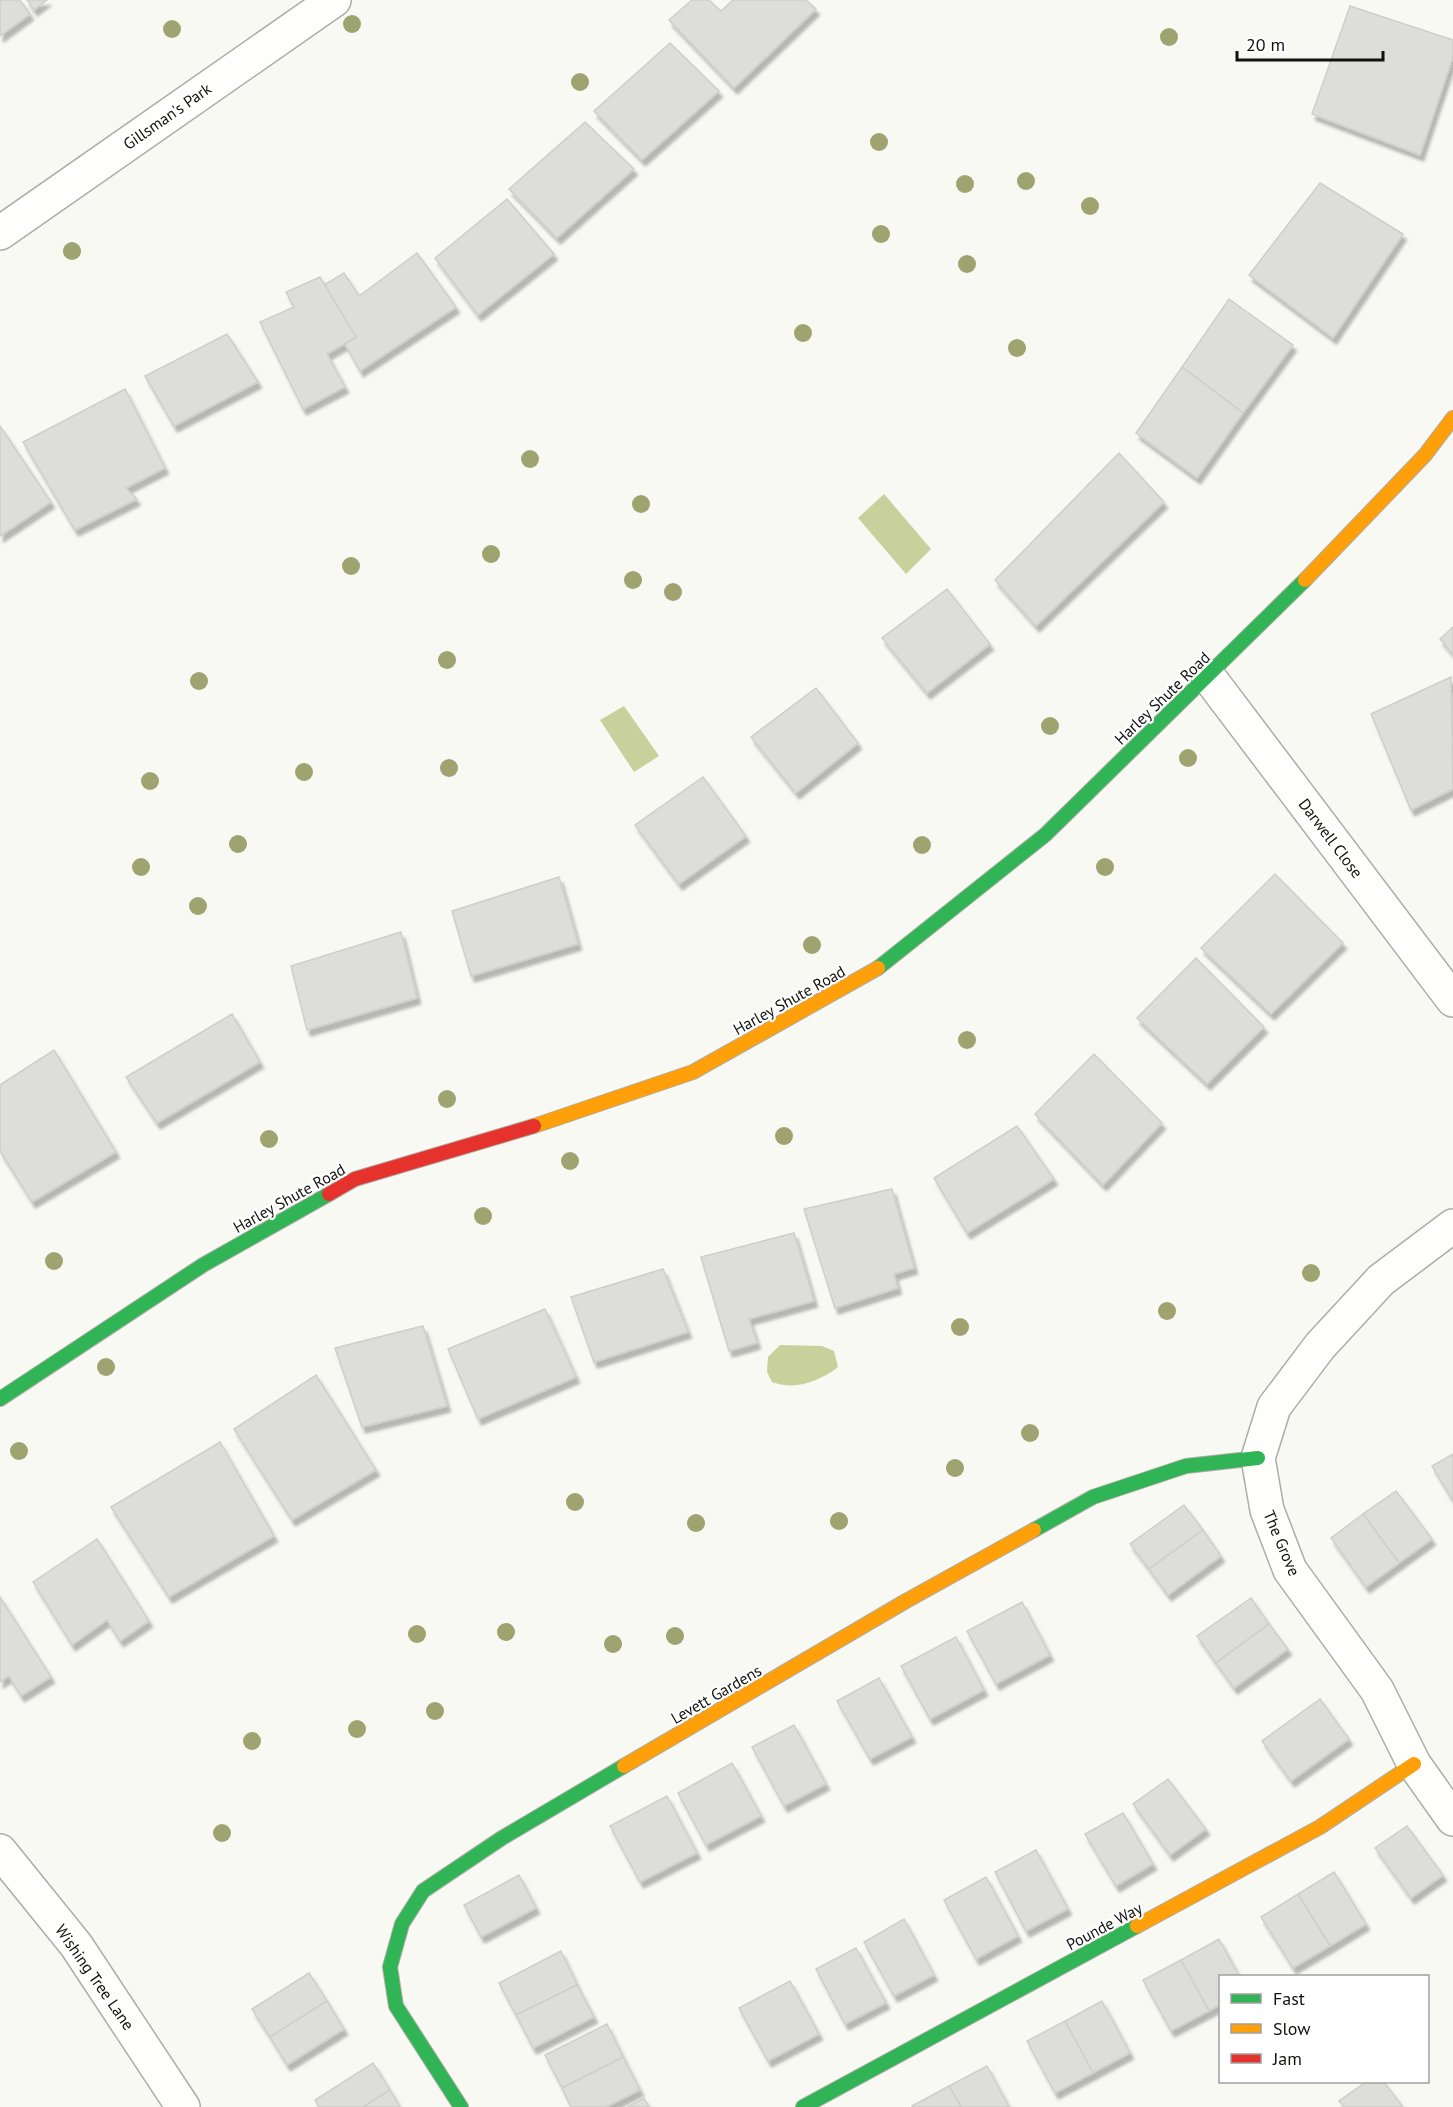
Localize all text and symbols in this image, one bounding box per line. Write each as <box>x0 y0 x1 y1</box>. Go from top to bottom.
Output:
scale bar <box>1237 24 1382 62</box>
text: 20 m <box>1246 33 1285 56</box>
street label: Gillsman's Park <box>119 78 215 154</box>
street label: Harley Shute Road <box>1110 647 1214 749</box>
street label: Darwell Close <box>1295 794 1367 882</box>
street label: Harley Shute Road <box>729 961 849 1039</box>
street label: Harley Shute Road <box>229 1159 349 1237</box>
street label: The Grove <box>1259 1507 1305 1579</box>
street label: Levett Gardens <box>667 1660 765 1728</box>
street label: Pounde Way <box>1063 1897 1146 1954</box>
street label: Wishing Tree Lane <box>51 1920 139 2034</box>
legend <box>1219 1975 1429 2083</box>
text: Fast <box>1273 1987 1305 2010</box>
text: Slow <box>1273 2017 1311 2040</box>
text: Jam <box>1272 2047 1302 2070</box>

